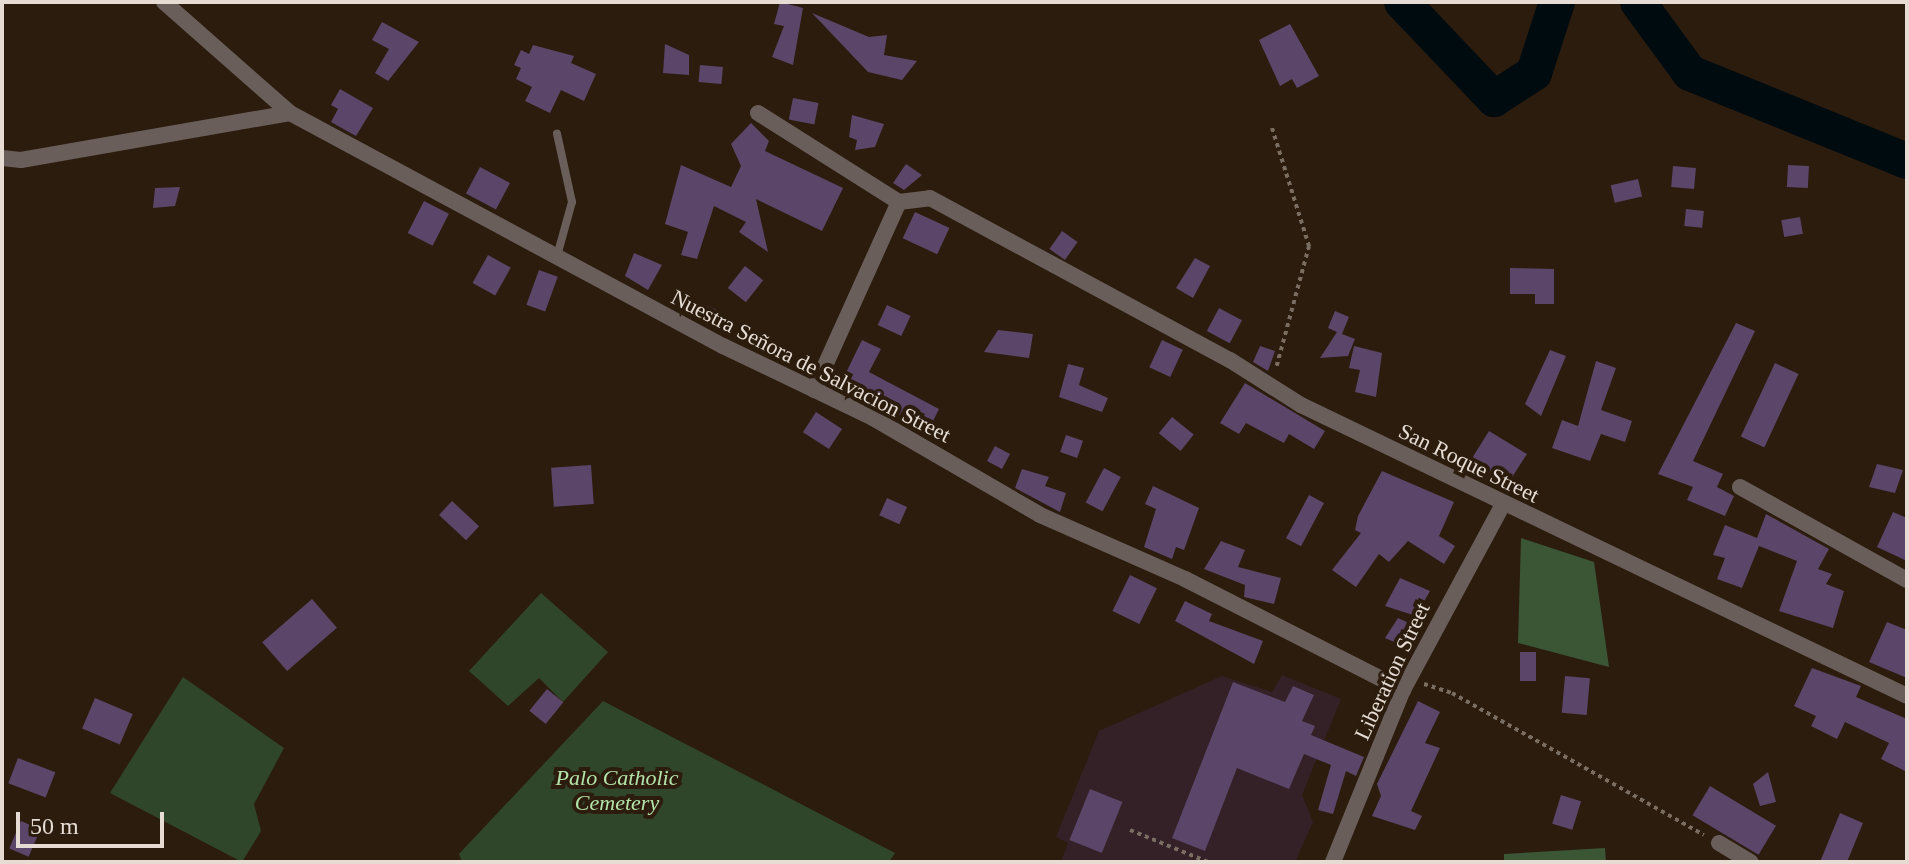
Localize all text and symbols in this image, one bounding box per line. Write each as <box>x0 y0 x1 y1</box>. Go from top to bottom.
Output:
street label: Nuestra Señora de Salvacion Street <box>667 284 955 448</box>
street label: San Roque Street <box>1395 418 1543 508</box>
street label: Liberation Street <box>1349 598 1435 744</box>
park label: Palo Catholic Cemetery <box>556 764 678 816</box>
scale bar <box>20 796 168 846</box>
text: 50 m <box>30 813 79 839</box>

